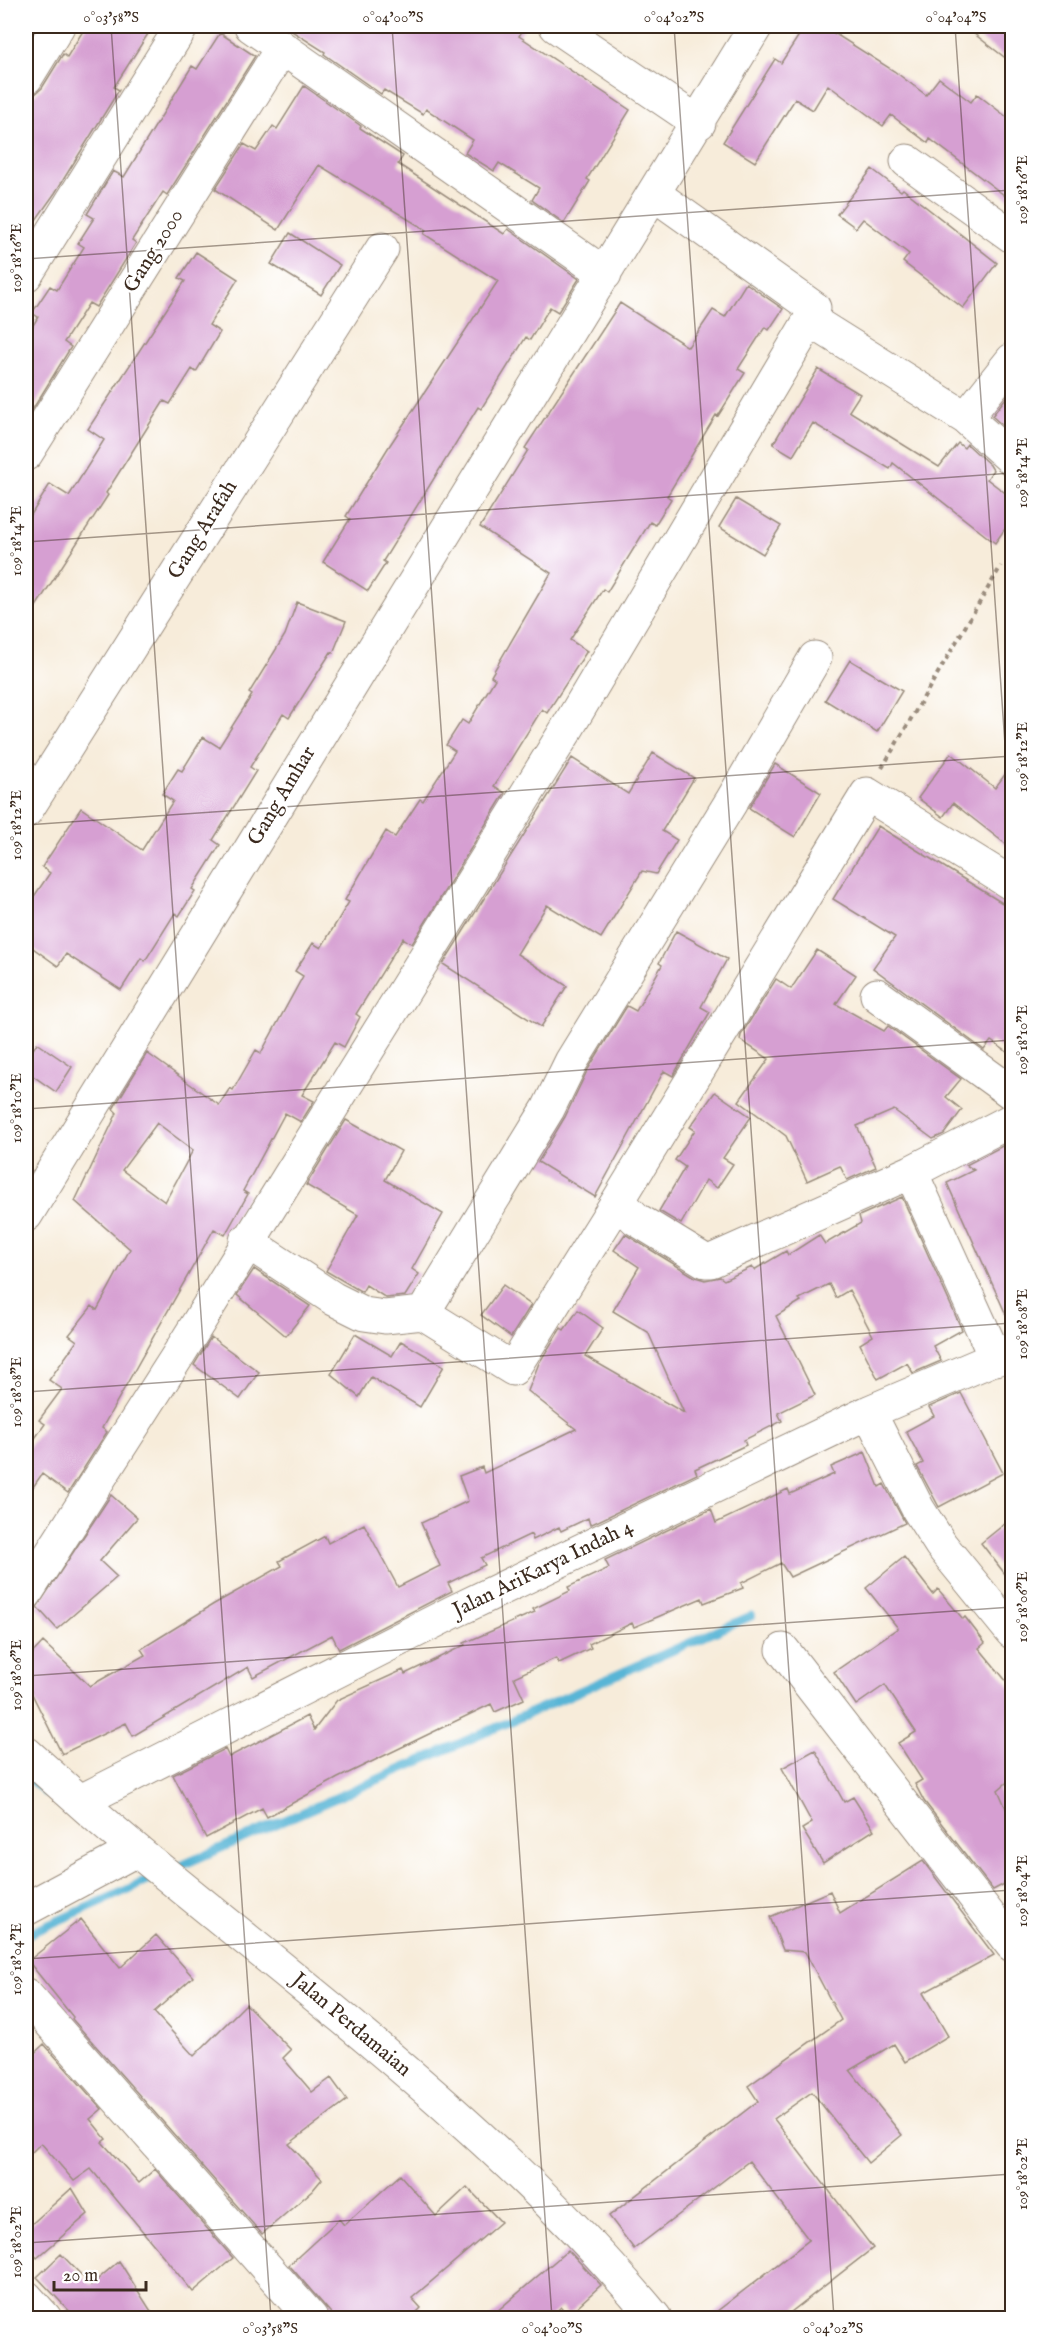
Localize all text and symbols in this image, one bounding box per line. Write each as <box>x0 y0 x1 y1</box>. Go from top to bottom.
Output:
text: 0°03'58"S <box>83 8 139 27</box>
text: 0°04'00"S <box>363 8 423 27</box>
text: 0°04'02"S <box>644 8 704 27</box>
text: 0°04'04"S <box>926 8 986 27</box>
text: 109°18'16"E <box>1013 155 1032 225</box>
street label: Gang 2000 <box>118 204 190 298</box>
text: 109°18'16"E <box>7 223 26 293</box>
text: 109°18'14"E <box>1013 438 1032 508</box>
street label: Gang Arafah <box>162 475 244 585</box>
text: 109°18'14"E <box>7 506 26 576</box>
text: 109°18'12"E <box>1013 722 1032 792</box>
street label: Gang Amhar <box>242 741 322 851</box>
text: 109°18'12"E <box>7 790 26 860</box>
text: 109°18'10"E <box>1013 1005 1032 1075</box>
text: 109°18'10"E <box>7 1073 26 1143</box>
text: 109°18'08"E <box>1013 1289 1032 1359</box>
text: 109°18'08"E <box>7 1357 26 1427</box>
street label: Jalan AriKarya Indah 4 <box>447 1513 638 1625</box>
text: 109°18'06"E <box>1013 1571 1032 1643</box>
text: 109°18'06"E <box>7 1639 26 1711</box>
text: 109°18'04"E <box>1013 1855 1032 1927</box>
text: 109°18'04"E <box>7 1923 26 1995</box>
street label: Jalan Perdamaian <box>284 1966 417 2083</box>
text: 109°18'02"E <box>1013 2138 1032 2210</box>
text: 109°18'02"E <box>7 2206 26 2278</box>
scale bar <box>54 2254 146 2292</box>
text: 20 m <box>63 2265 98 2288</box>
text: 0°03'58"S <box>242 2319 298 2338</box>
text: 0°04'00"S <box>522 2319 582 2338</box>
text: 0°04'02"S <box>803 2319 863 2338</box>

